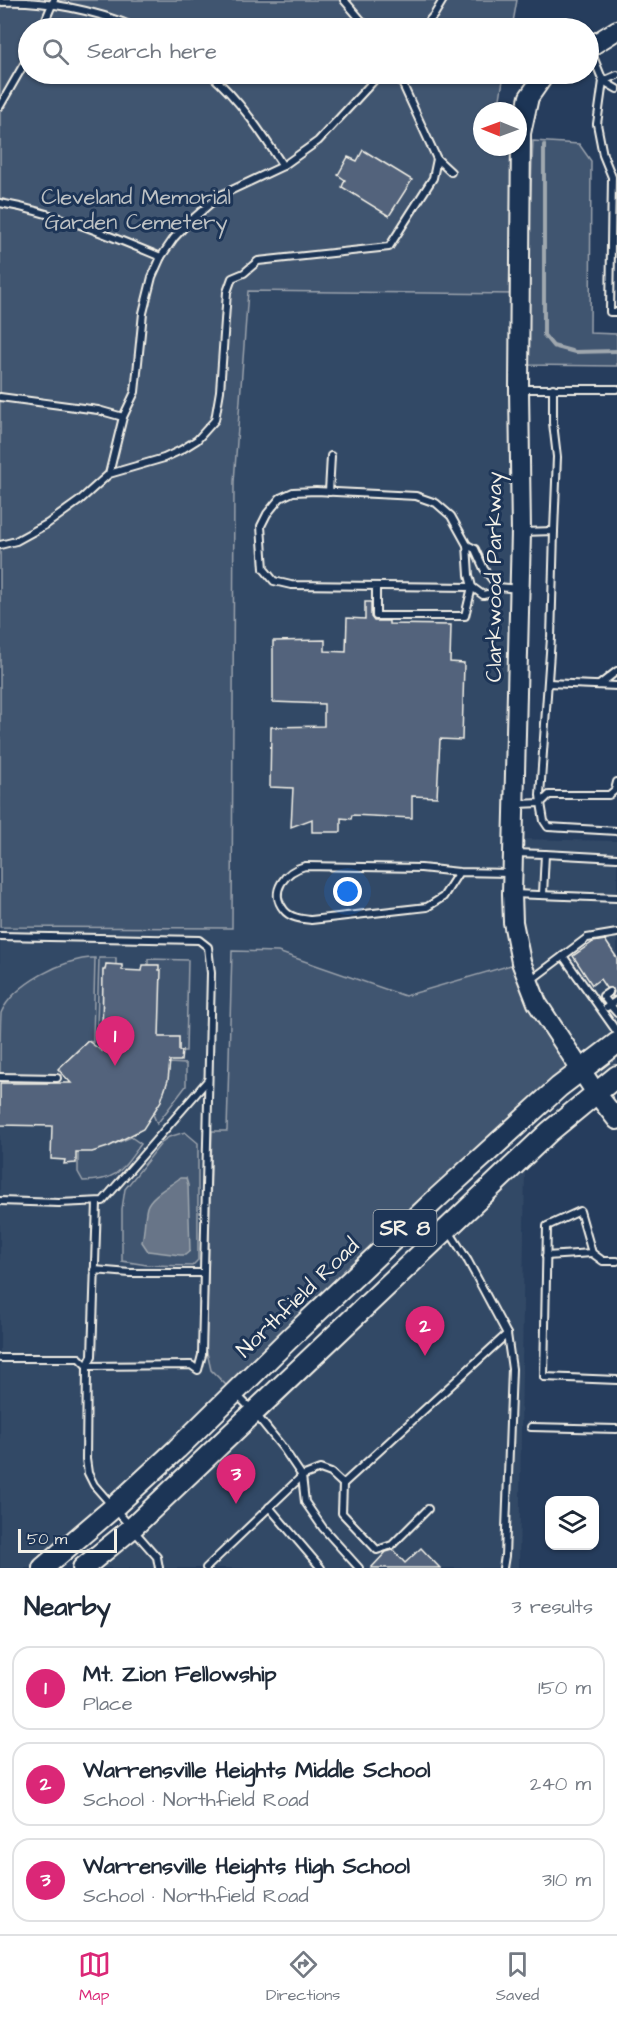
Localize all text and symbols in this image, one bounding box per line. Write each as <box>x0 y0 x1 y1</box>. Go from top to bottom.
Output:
search box <box>18 18 599 84</box>
icon: search <box>39 35 72 68</box>
text: Search here <box>87 36 217 67</box>
north arrow <box>473 102 527 156</box>
park label: Cleveland Memorial Garden Cemetery <box>41 182 231 239</box>
street label: Clarkwood Parkway <box>479 472 511 682</box>
your location <box>333 877 362 906</box>
pin: 1 <box>96 1016 134 1066</box>
road number: SR 8 <box>374 1210 436 1246</box>
street label: Northfield Road <box>230 1231 366 1365</box>
pin: 2 <box>406 1306 444 1356</box>
pin: 3 <box>216 1454 256 1504</box>
map controls <box>545 1496 599 1550</box>
button: layers <box>545 1496 599 1550</box>
scale bar <box>18 1526 117 1554</box>
text: 50 m <box>27 1528 67 1550</box>
text: Nearby <box>24 1589 111 1625</box>
text: 3 results <box>511 1593 593 1621</box>
text: Mt. Zion Fellowship <box>83 1659 277 1690</box>
text: 1 <box>44 1674 47 1702</box>
text: 150 m <box>538 1674 591 1702</box>
text: Place <box>83 1690 133 1718</box>
text: Warrensville Heights Middle School <box>83 1755 430 1786</box>
text: 2 <box>40 1770 51 1798</box>
text: 240 m <box>530 1770 591 1798</box>
text: School · Northfield Road <box>83 1786 309 1814</box>
text: Warrensville Heights High School <box>83 1851 410 1882</box>
text: 3 <box>40 1866 51 1894</box>
text: 310 m <box>542 1866 591 1894</box>
text: School · Northfield Road <box>83 1882 309 1910</box>
tab: Map <box>78 1948 111 2006</box>
tab: Directions <box>266 1948 340 2006</box>
tab: Saved <box>496 1948 539 2006</box>

